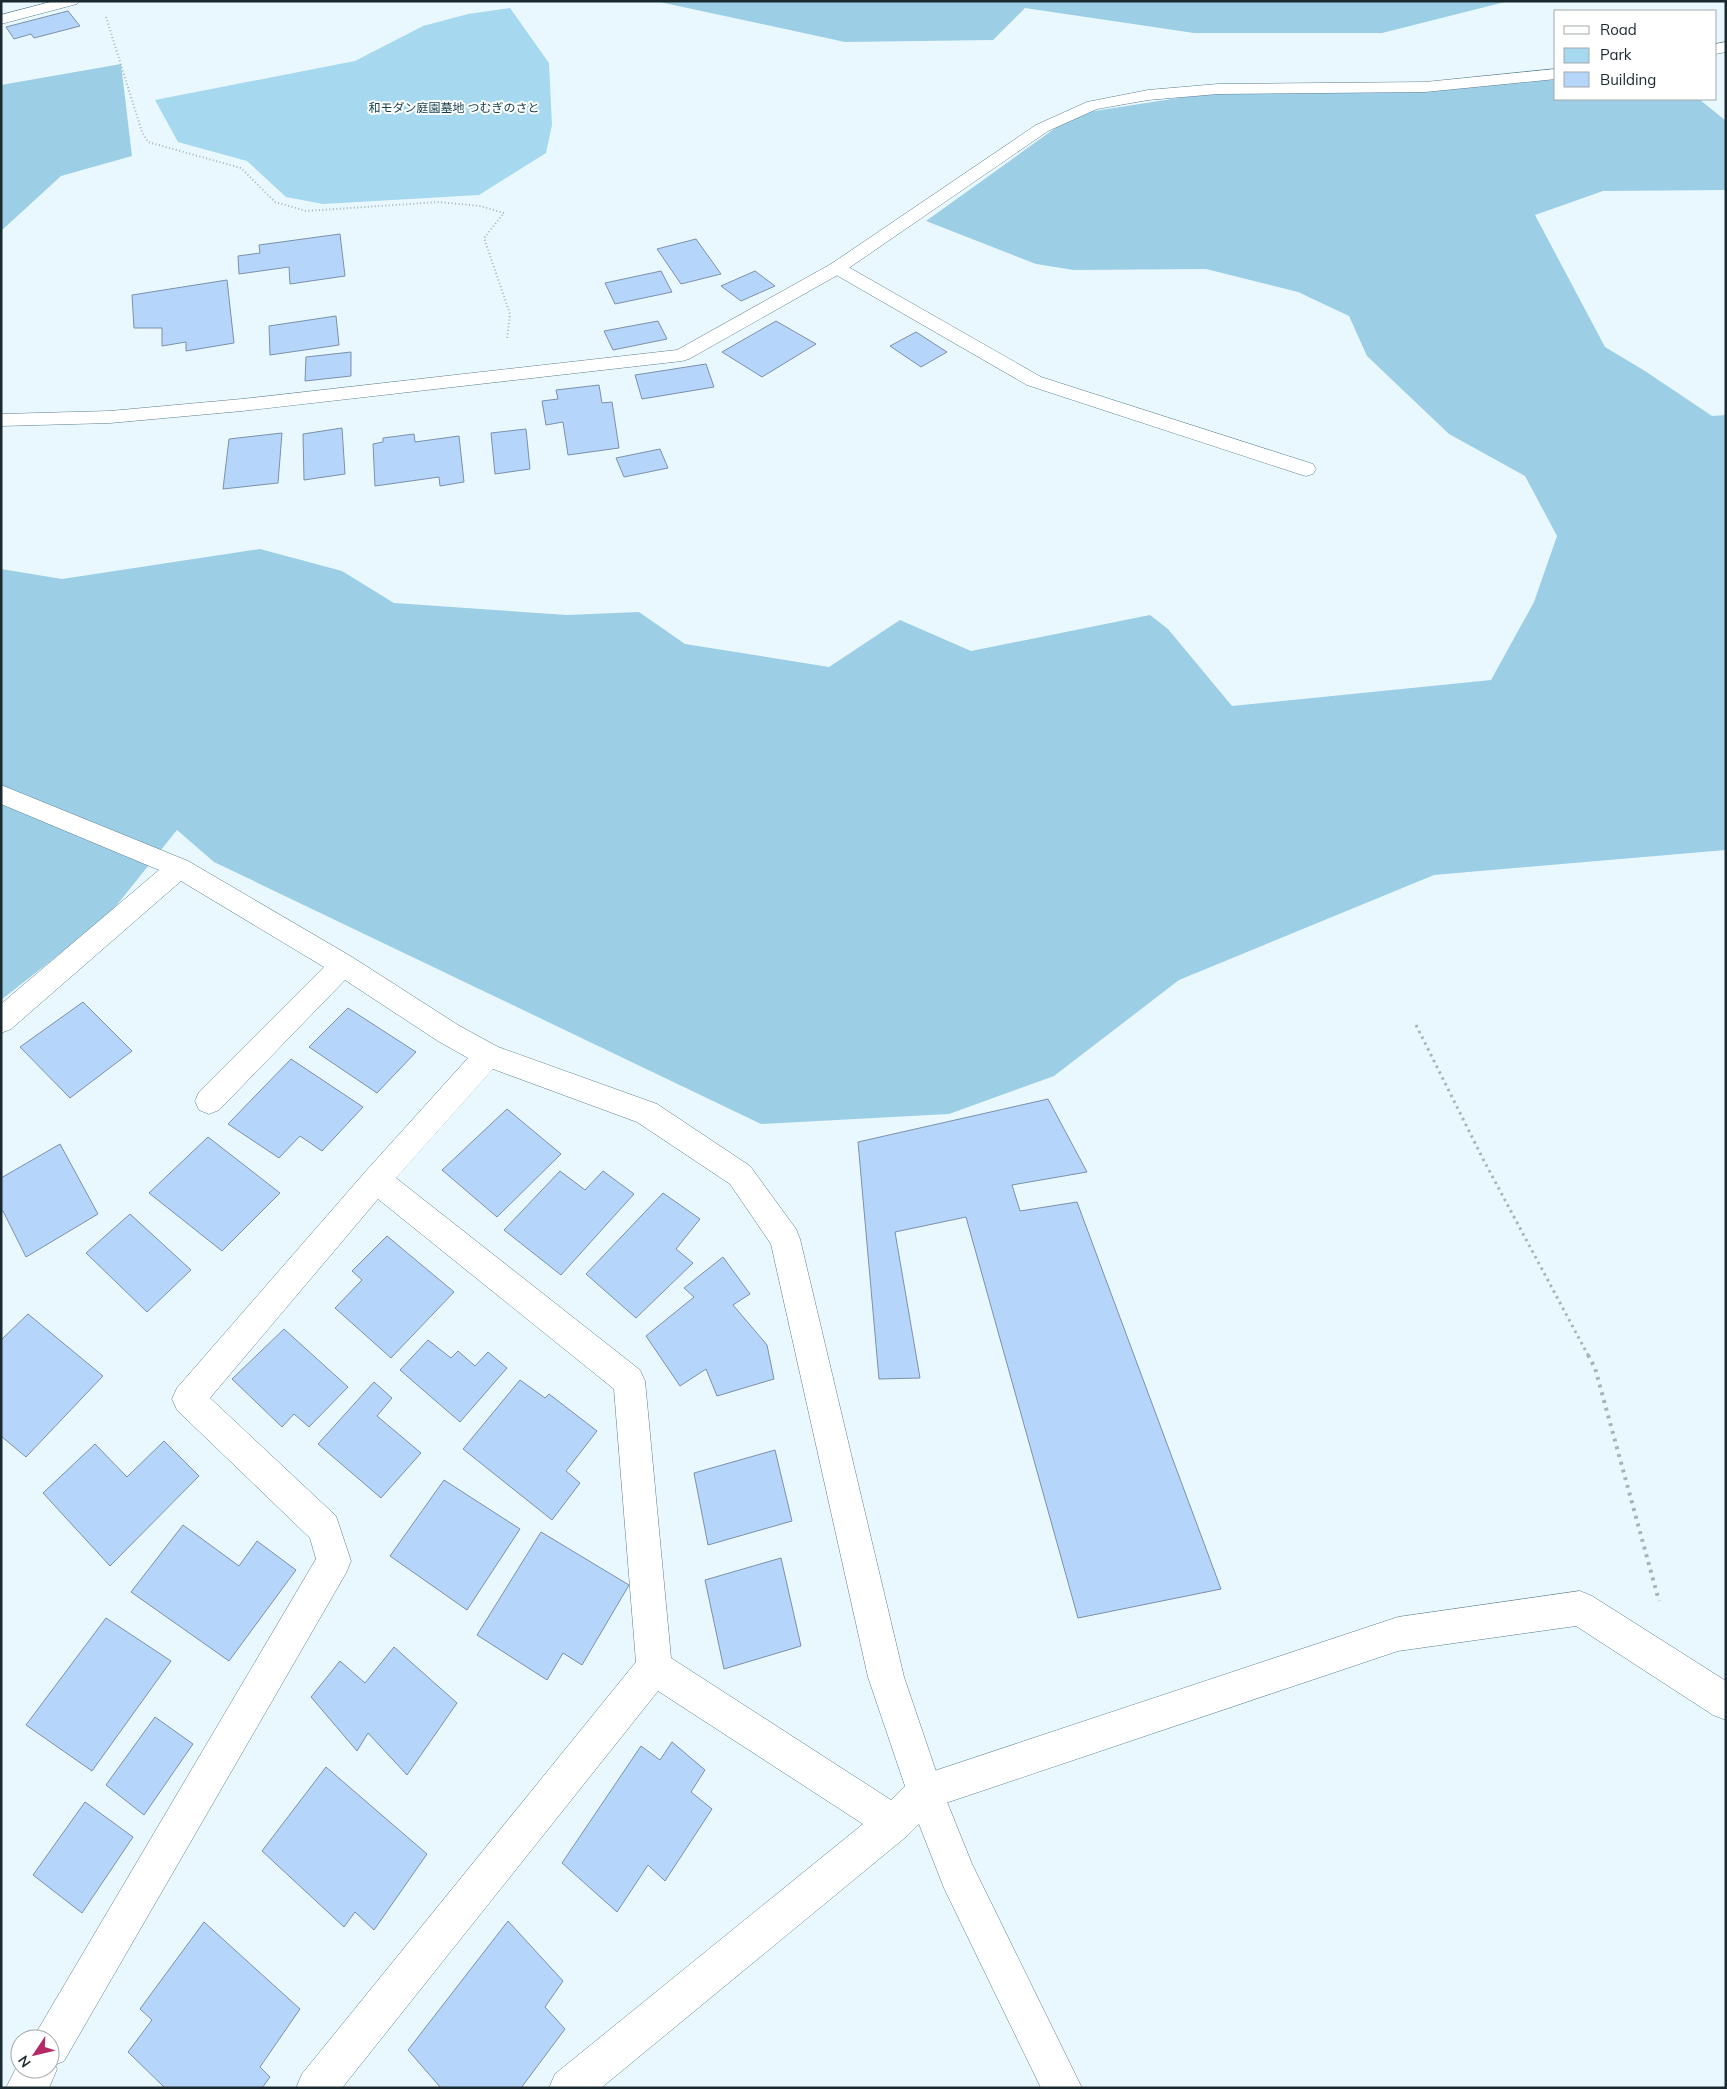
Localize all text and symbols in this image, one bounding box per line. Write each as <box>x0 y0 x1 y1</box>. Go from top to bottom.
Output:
legend <box>1554 10 1717 100</box>
text: Road <box>1600 20 1637 39</box>
text: Park <box>1600 45 1632 64</box>
text: Building <box>1600 70 1656 89</box>
park label: 和モダン庭園墓地 つむぎのさと <box>368 100 540 115</box>
north arrow <box>10 2029 60 2079</box>
text: N <box>14 2052 35 2071</box>

